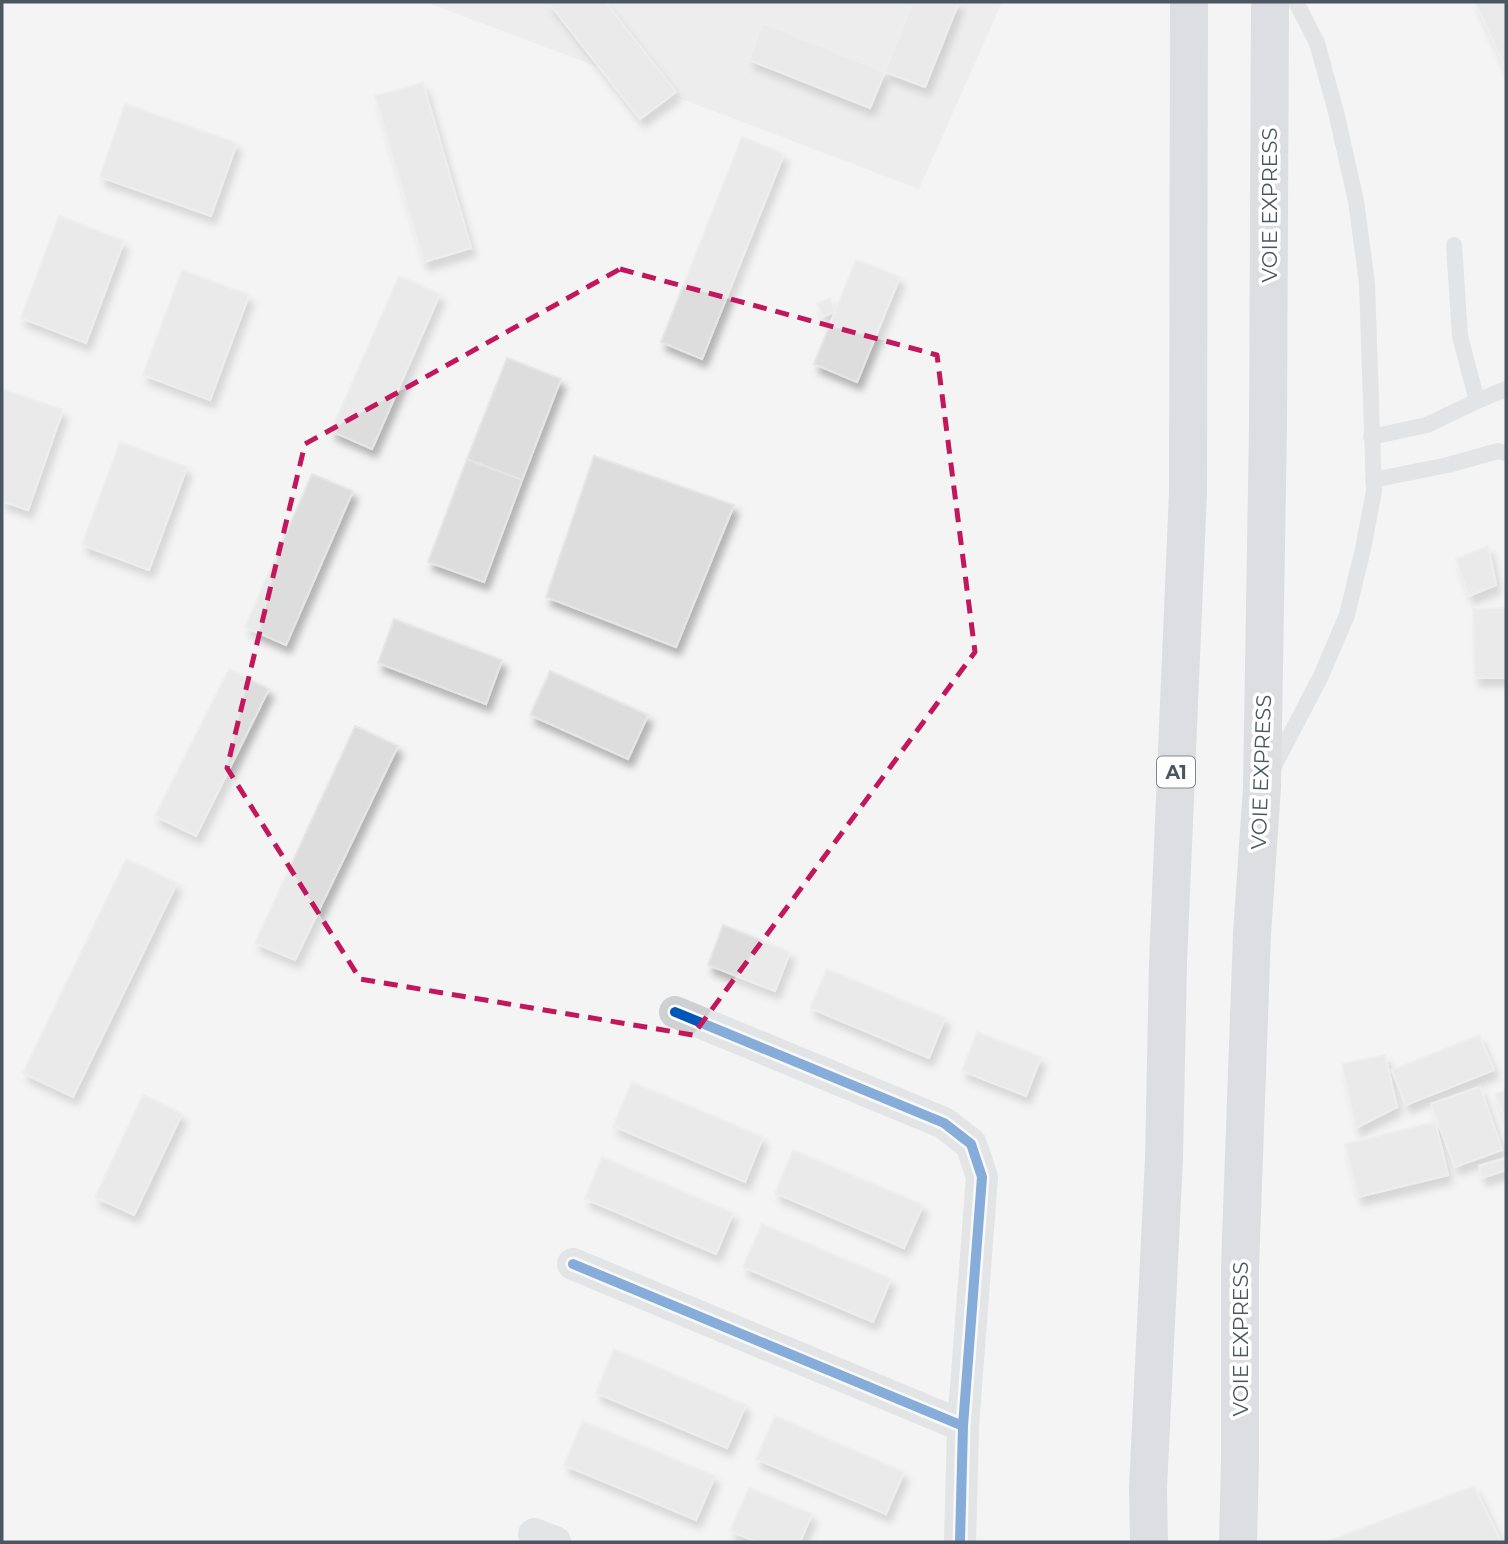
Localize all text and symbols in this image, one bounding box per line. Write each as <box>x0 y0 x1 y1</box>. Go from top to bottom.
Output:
street label: VOIE EXPRESS <box>1257 128 1282 282</box>
street label: VOIE EXPRESS <box>1246 694 1276 850</box>
road number: A1 <box>1157 757 1195 788</box>
street label: VOIE EXPRESS <box>1228 1262 1253 1416</box>

